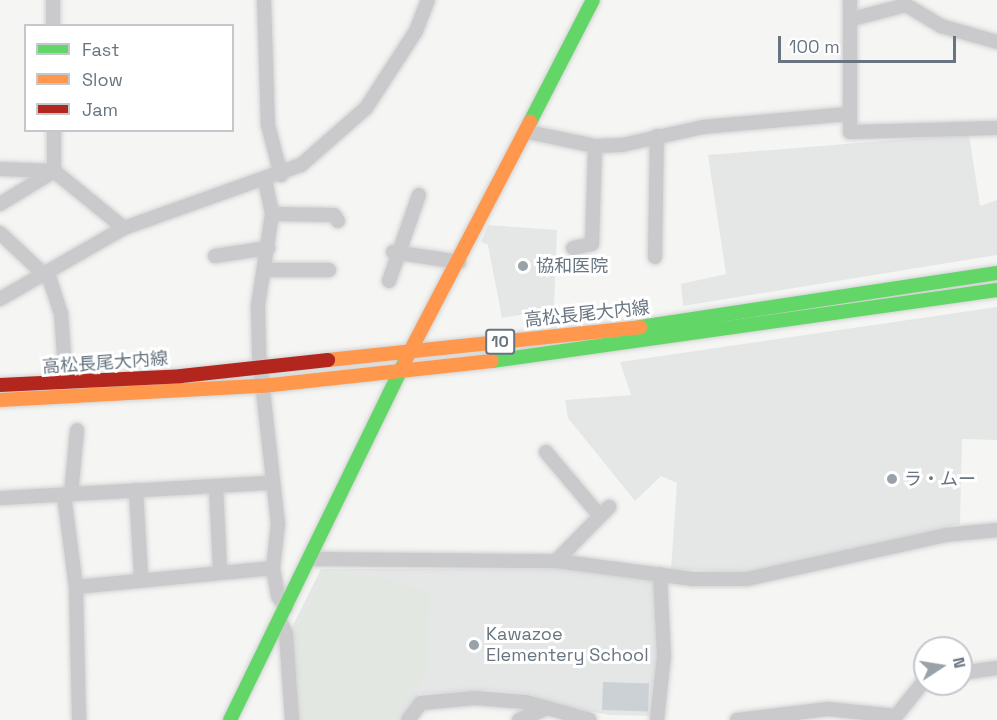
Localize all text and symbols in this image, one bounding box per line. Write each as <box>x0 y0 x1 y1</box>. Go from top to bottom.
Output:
legend <box>24 24 234 132</box>
scale bar <box>781 24 960 62</box>
text: 100 m <box>789 35 840 58</box>
text: Fast <box>82 38 119 61</box>
text: Slow <box>82 68 123 91</box>
text: Jam <box>82 98 118 121</box>
place label: 協和医院 <box>536 255 608 277</box>
marker: 協和医院 <box>514 257 532 275</box>
street label: 高松長尾大内線 <box>523 297 651 331</box>
road number: 10 <box>485 329 515 355</box>
street label: 高松長尾大内線 <box>41 348 169 378</box>
place label: ラ・ムー <box>904 468 976 490</box>
marker: ラ・ムー <box>885 472 899 486</box>
place label: Kawazoe Elementery School <box>486 624 649 666</box>
north arrow <box>913 636 973 696</box>
marker: Kawazoe Elementery School <box>467 638 481 652</box>
text: N <box>948 655 971 670</box>

